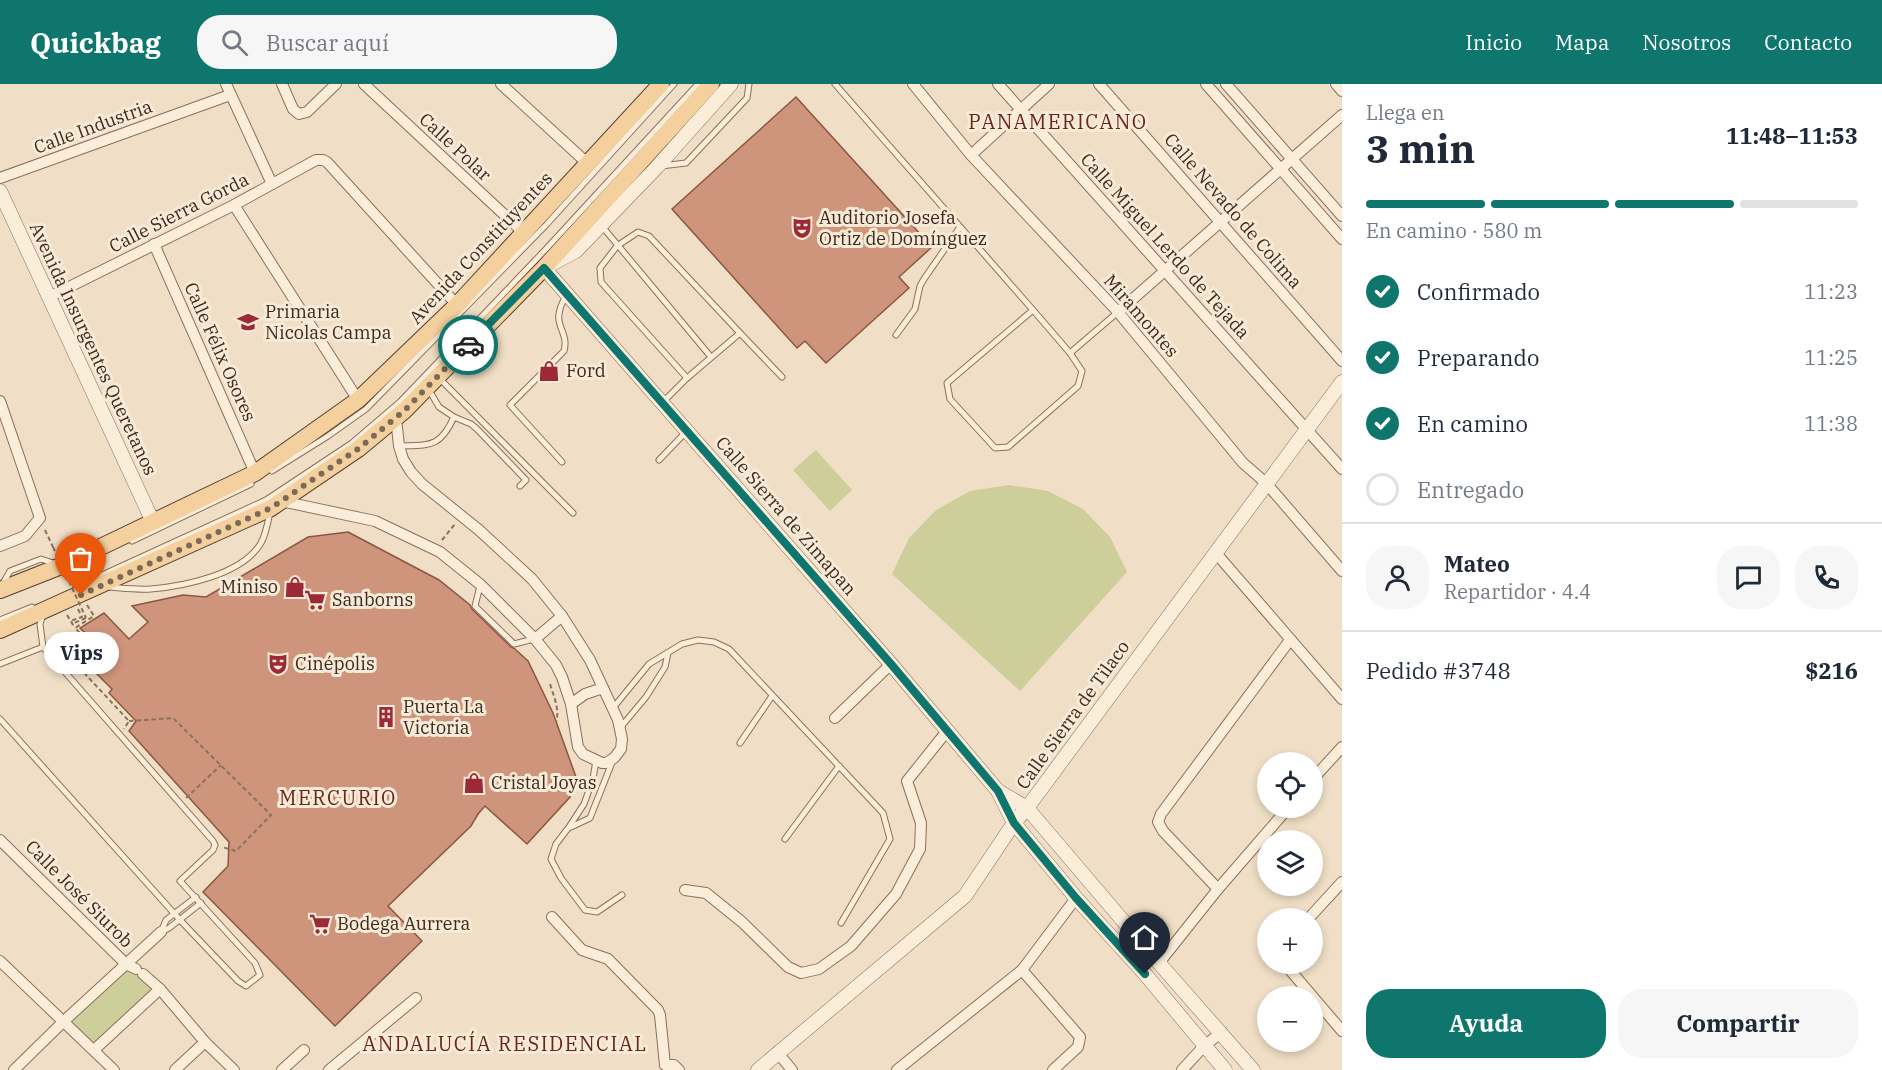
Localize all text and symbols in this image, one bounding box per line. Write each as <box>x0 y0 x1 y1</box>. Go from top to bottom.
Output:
search box <box>197 15 617 69</box>
text: Quickbag <box>30 24 161 61</box>
icon: search <box>218 26 251 59</box>
text: Buscar aquí <box>266 28 389 57</box>
text: Inicio <box>1465 28 1522 56</box>
text: Mapa <box>1555 28 1609 56</box>
text: Nosotros <box>1642 28 1731 56</box>
text: Contacto <box>1764 28 1852 56</box>
street label: Calle Industria <box>31 94 155 159</box>
text: Llega en <box>1366 99 1444 126</box>
street label: Calle Polar <box>415 107 496 186</box>
district label: PANAMERICANO <box>968 108 1148 135</box>
text: 11:48–11:53 <box>1726 121 1858 150</box>
text: 3 min <box>1366 123 1475 174</box>
street label: Calle Nevado de Colima <box>1160 128 1307 293</box>
street label: Calle Miguel Lerdo de Tejada <box>1076 148 1255 344</box>
street label: Calle Sierra Gorda <box>105 167 253 258</box>
street label: Avenida Constituyentes <box>404 167 557 329</box>
place label: Auditorio Josefa Ortiz de Domínguez <box>819 206 987 250</box>
theatre icon: Auditorio Josefa Ortiz de Domínguez <box>790 216 814 240</box>
text: En camino · 580 m <box>1366 217 1542 244</box>
street label: Avenida Insurgentes Queretanos <box>25 219 162 479</box>
street label: Miramontes <box>1099 269 1184 362</box>
icon: check <box>1366 275 1399 308</box>
text: Confirmado <box>1417 277 1540 306</box>
text: 11:23 <box>1804 278 1858 305</box>
street label: Calle Félix Osores <box>179 279 261 425</box>
place label: Primaria Nicolas Campa <box>265 300 392 344</box>
school or university icon: Primaria Nicolas Campa <box>236 310 260 334</box>
courier <box>438 315 498 375</box>
icon: car <box>452 329 485 362</box>
icon: check <box>1366 341 1399 374</box>
text: Preparando <box>1417 343 1539 372</box>
text: 11:25 <box>1804 344 1858 371</box>
shop icon: Ford <box>537 359 561 383</box>
place label: Ford <box>566 359 606 382</box>
icon: check <box>1366 407 1399 440</box>
text: En camino <box>1417 409 1528 438</box>
text: 11:38 <box>1804 410 1858 437</box>
street label: Calle Sierra de Zimapan <box>711 431 862 600</box>
text: Entregado <box>1417 475 1524 504</box>
pin <box>55 533 106 595</box>
icon: bag <box>64 542 97 575</box>
button: person <box>1366 546 1429 609</box>
button: chat <box>1717 546 1780 609</box>
button: phone <box>1795 546 1858 609</box>
text: Mateo <box>1444 549 1510 578</box>
place label: Miniso <box>221 575 278 598</box>
shop icon: Miniso <box>283 575 307 599</box>
text: Repartidor · 4.4 <box>1444 578 1591 605</box>
supermarket icon: Sanborns <box>303 588 327 612</box>
place label: Sanborns <box>332 588 413 611</box>
callout: Vips <box>44 631 118 673</box>
street label: Calle Sierra de Tilaco <box>1011 636 1134 794</box>
text: Vips <box>60 639 103 666</box>
theatre icon: Cinépolis <box>266 652 290 676</box>
place label: Cinépolis <box>295 652 375 675</box>
text: Pedido #3748 <box>1366 656 1511 685</box>
text: $216 <box>1805 656 1858 685</box>
place label: Puerta La Victoria <box>403 695 484 739</box>
building icon: Puerta La Victoria <box>374 705 398 729</box>
map controls <box>1257 752 1323 1052</box>
button: locate <box>1257 752 1323 818</box>
shop icon: Cristal Joyas <box>462 771 486 795</box>
place label: Cristal Joyas <box>491 771 597 794</box>
district label: MERCURIO <box>279 784 397 811</box>
button: layers <box>1257 830 1323 896</box>
street label: Calle José Siurob <box>21 835 138 952</box>
button: + <box>1257 908 1323 974</box>
supermarket icon: Bodega Aurrera <box>308 912 332 936</box>
place label: Bodega Aurrera <box>337 912 470 935</box>
pin <box>1119 912 1170 974</box>
icon: home <box>1128 921 1161 954</box>
button: − <box>1257 986 1323 1052</box>
button: Ayuda <box>1366 989 1606 1058</box>
button: Compartir <box>1618 989 1858 1058</box>
district label: ANDALUCÍA RESIDENCIAL <box>362 1030 648 1057</box>

